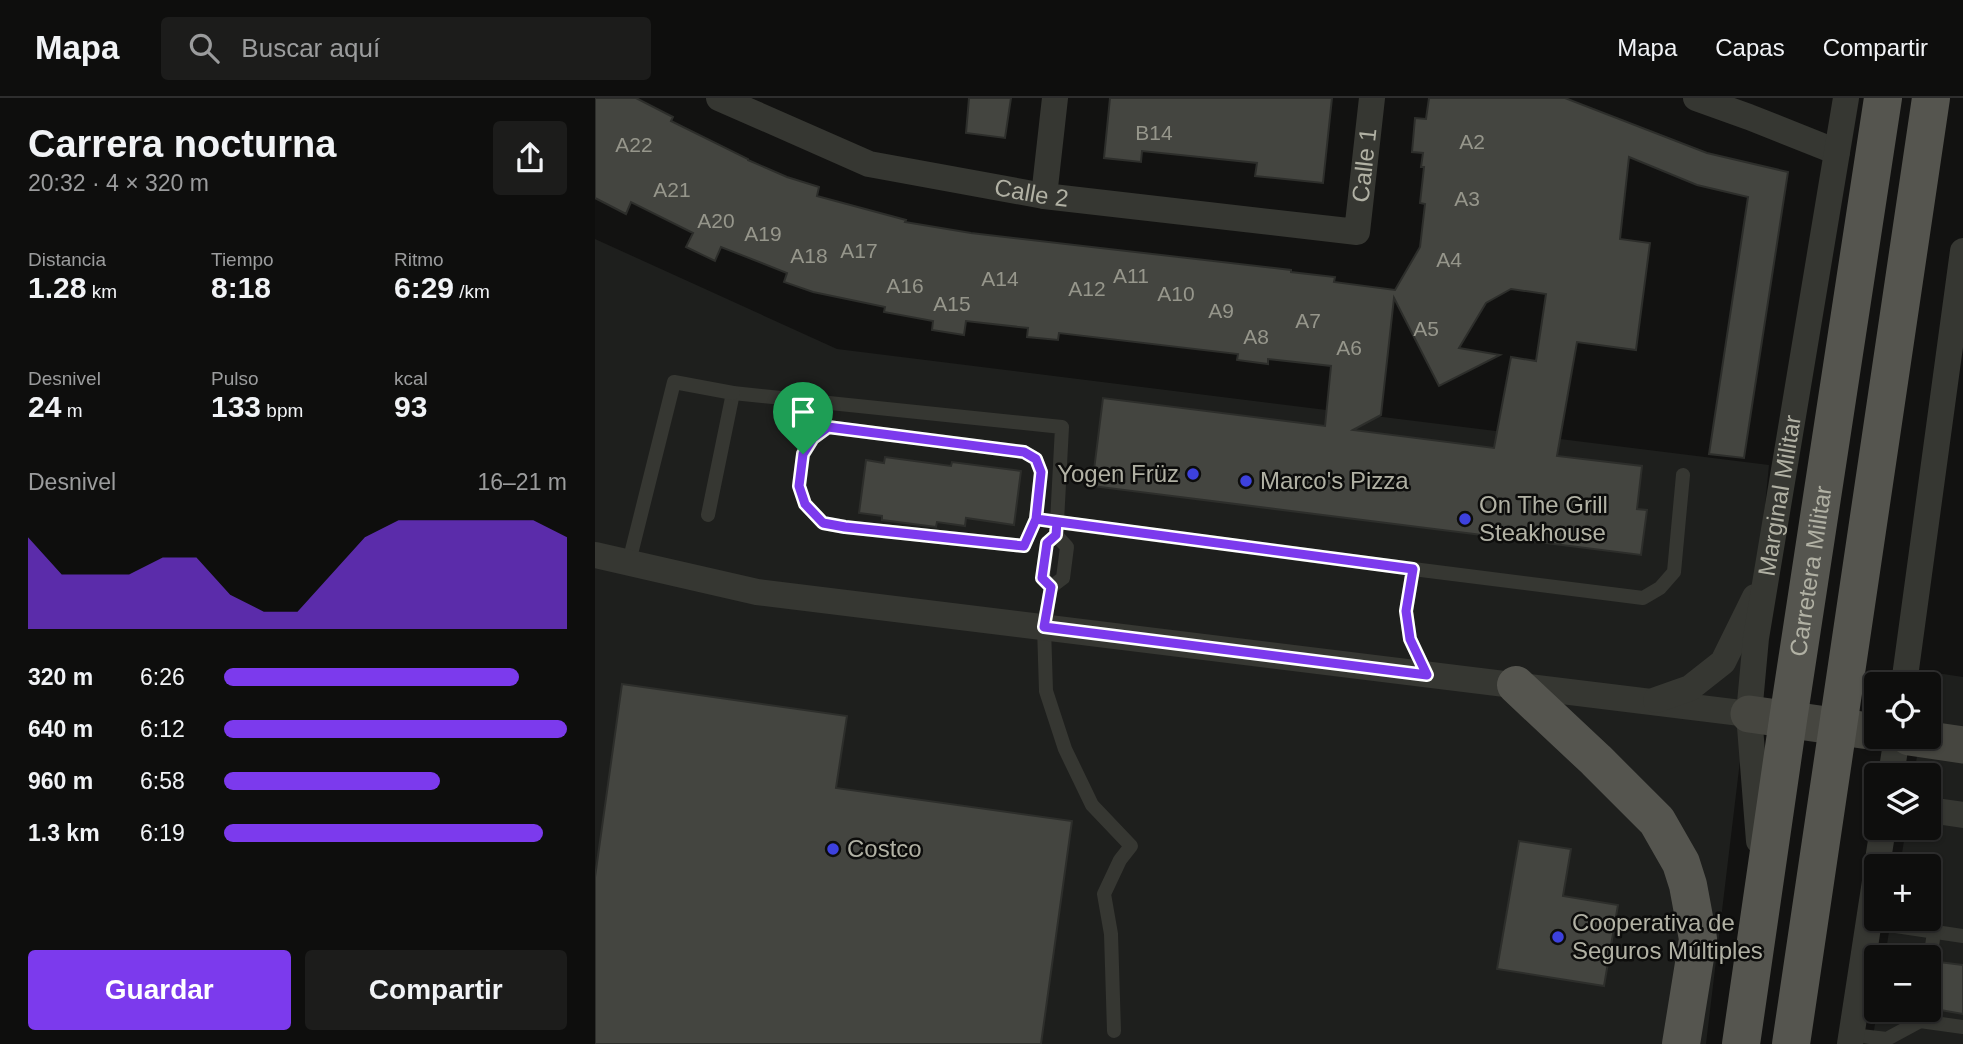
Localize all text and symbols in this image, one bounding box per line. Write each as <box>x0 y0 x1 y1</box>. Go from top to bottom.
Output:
search box <box>161 17 651 80</box>
text: Mapa <box>35 29 119 66</box>
icon: search <box>185 29 223 67</box>
text: Buscar aquí <box>241 33 380 63</box>
text: Mapa <box>1617 34 1677 61</box>
text: Capas <box>1715 34 1785 61</box>
text: Compartir <box>1823 34 1928 61</box>
button: share <box>493 121 567 195</box>
house number: B14 <box>1135 121 1173 144</box>
text: Carrera nocturna <box>28 123 336 165</box>
street label: Calle 1 <box>1346 127 1382 204</box>
house number: A2 <box>1459 130 1485 153</box>
house number: A22 <box>615 133 653 156</box>
text: 20:32 · 4 × 320 m <box>28 170 209 196</box>
street label: Calle 2 <box>992 173 1070 212</box>
house number: A21 <box>653 178 691 201</box>
house number: A3 <box>1454 187 1480 210</box>
house number: A20 <box>697 209 735 232</box>
house number: A19 <box>744 222 782 245</box>
house number: A17 <box>840 239 878 262</box>
house number: A18 <box>790 244 828 267</box>
house number: A4 <box>1436 248 1462 271</box>
text: Distancia <box>28 249 106 270</box>
text: Tiempo <box>211 249 274 270</box>
text: Ritmo <box>394 249 444 270</box>
house number: A11 <box>1113 264 1149 287</box>
house number: A14 <box>981 267 1019 290</box>
text: 1.28 <box>28 271 86 304</box>
text: 8:18 <box>211 271 271 304</box>
text: 6:29 <box>394 271 454 304</box>
house number: A16 <box>886 274 924 297</box>
house number: A12 <box>1068 277 1106 300</box>
text: km <box>86 281 117 302</box>
text: /km <box>454 281 490 302</box>
house number: A10 <box>1157 282 1195 305</box>
house number: A15 <box>933 292 971 315</box>
house number: A9 <box>1208 299 1234 322</box>
house number: A7 <box>1295 309 1321 332</box>
house number: A5 <box>1413 317 1439 340</box>
house number: A8 <box>1243 325 1269 348</box>
house number: A6 <box>1336 336 1362 359</box>
text: Desnivel <box>28 368 101 389</box>
text: Pulso <box>211 368 259 389</box>
text: kcal <box>394 368 428 389</box>
pin <box>773 382 833 454</box>
text: 24 <box>28 390 61 423</box>
text: 133 <box>211 390 261 423</box>
text: 93 <box>394 390 427 423</box>
icon: arrive <box>784 393 822 431</box>
text: m <box>61 400 82 421</box>
text: bpm <box>261 400 303 421</box>
street label: Marginal Militar <box>1753 413 1806 578</box>
place label: Yogen Früz <box>1057 460 1179 487</box>
marker: Yogen Früz <box>1185 466 1201 482</box>
place label: Marco's Pizza <box>1260 467 1409 494</box>
text: Desnivel <box>28 469 116 495</box>
text: 16–21 m <box>477 469 567 495</box>
marker: Marco's Pizza <box>1238 473 1254 489</box>
street label: Carretera Militar <box>1784 484 1837 658</box>
place label: On The Grill Steakhouse <box>1479 491 1608 546</box>
marker: On The Grill Steakhouse <box>1457 511 1473 527</box>
text: 320 m <box>28 664 93 690</box>
text: 6:26 <box>140 664 185 690</box>
map controls <box>1864 672 1941 1022</box>
button: locate <box>1864 672 1941 749</box>
text: 640 m <box>28 716 93 742</box>
text: 6:12 <box>140 716 185 742</box>
button: layers <box>1864 763 1941 840</box>
text: 960 m <box>28 768 93 794</box>
text: 6:58 <box>140 768 185 794</box>
text: 1.3 km <box>28 820 100 846</box>
text: 6:19 <box>140 820 185 846</box>
place label: Costco <box>847 835 922 862</box>
marker: Costco <box>825 841 841 857</box>
button: + <box>1864 854 1941 931</box>
place label: Cooperativa de Seguros Múltiples <box>1572 909 1763 964</box>
marker: Cooperativa de Seguros Múltiples <box>1550 929 1566 945</box>
button: − <box>1864 945 1941 1022</box>
button: Guardar <box>28 950 291 1030</box>
button: Compartir <box>305 950 567 1030</box>

